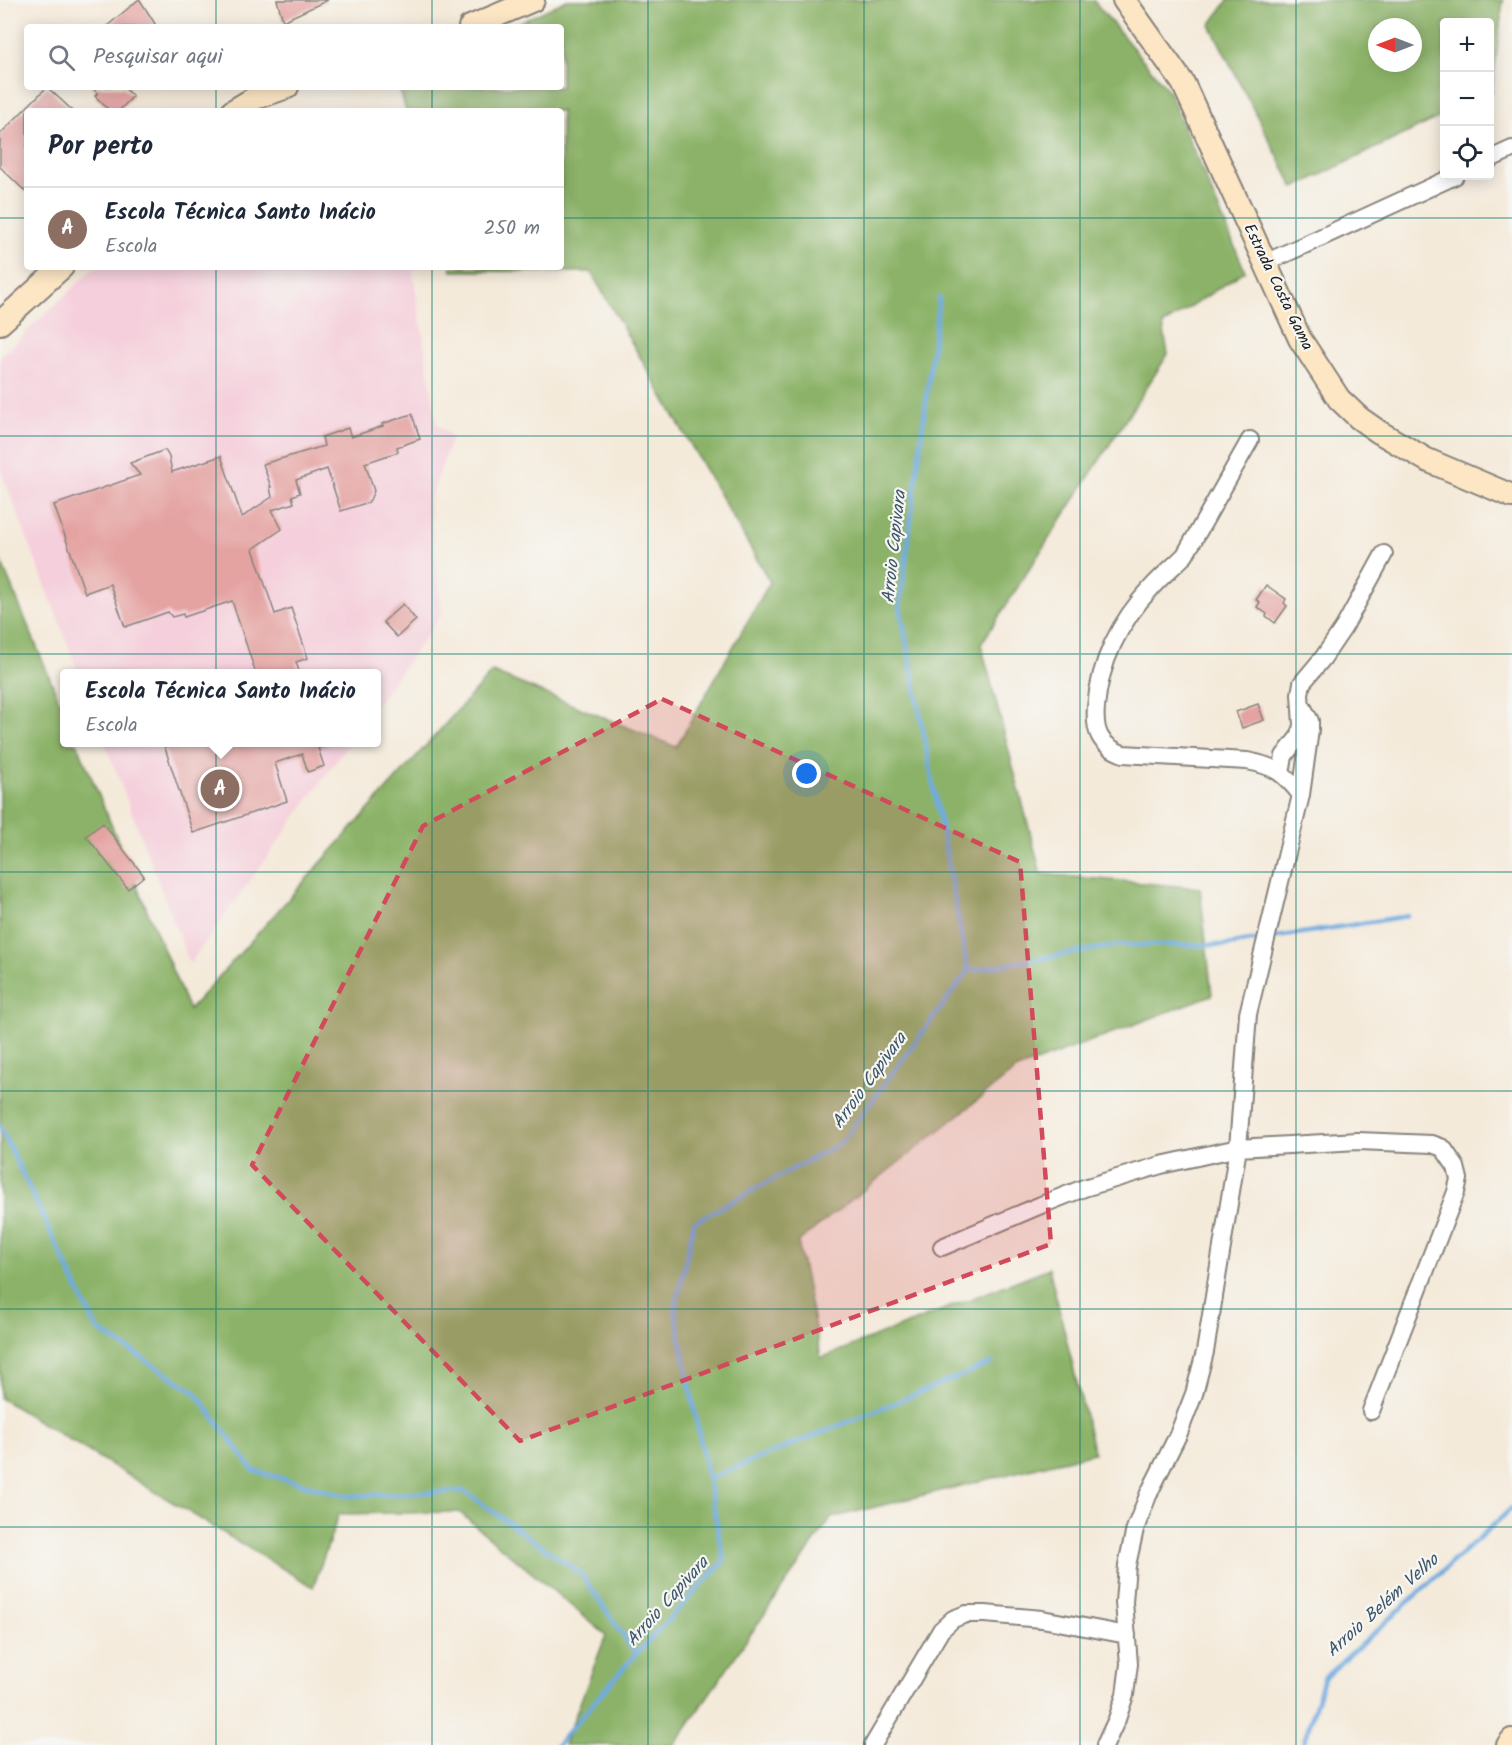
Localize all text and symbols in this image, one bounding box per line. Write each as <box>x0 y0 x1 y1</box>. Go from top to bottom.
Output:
north arrow <box>1368 18 1422 72</box>
map controls <box>1440 18 1494 180</box>
button: + <box>1440 18 1494 72</box>
search box <box>24 24 564 90</box>
text: Pesquisar aqui <box>93 40 223 75</box>
icon: search <box>45 41 78 74</box>
button: − <box>1440 72 1494 126</box>
text: Por perto <box>48 126 153 168</box>
button: locate <box>1440 126 1494 180</box>
text: Escola Técnica Santo Inácio <box>105 196 376 231</box>
text: A <box>61 213 74 245</box>
text: 250 m <box>484 213 540 245</box>
street label: Estrada Costa Gama <box>1236 219 1320 355</box>
text: Escola <box>105 231 157 263</box>
water label: Arroio Capivara <box>875 488 915 605</box>
popup <box>60 669 381 747</box>
text: Escola Técnica Santo Inácio <box>85 675 356 710</box>
text: Escola <box>85 710 138 742</box>
your location <box>792 759 821 788</box>
pin: A <box>200 766 240 812</box>
water label: Arroio Capivara <box>825 1025 916 1135</box>
water label: Arroio Belém Velho <box>1320 1546 1448 1665</box>
water label: Arroio Capivara <box>619 1549 718 1654</box>

